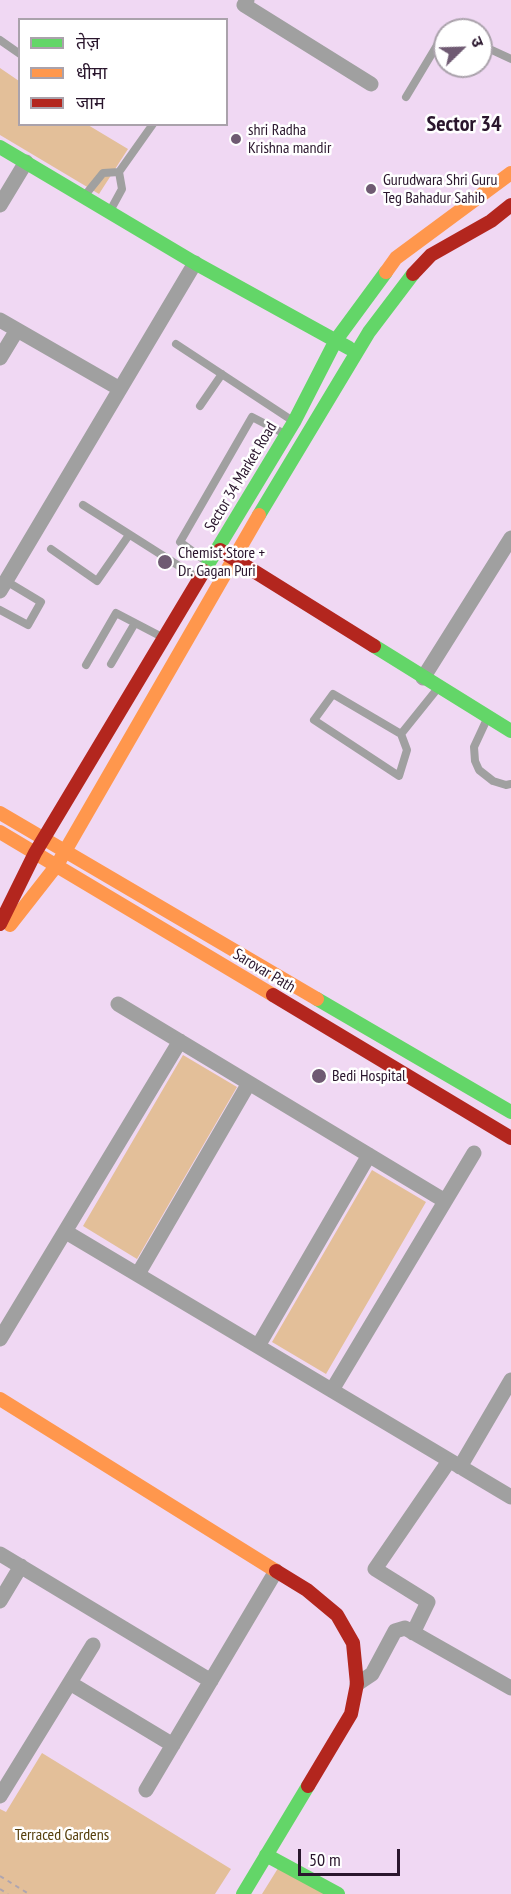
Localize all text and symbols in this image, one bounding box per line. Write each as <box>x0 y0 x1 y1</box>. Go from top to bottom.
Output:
legend <box>18 18 228 126</box>
north arrow <box>433 18 493 78</box>
text: तेज़ <box>76 31 100 54</box>
text: उ <box>467 34 489 50</box>
text: धीमा <box>76 61 107 84</box>
text: जाम <box>76 91 105 114</box>
district label: Sector 34 <box>427 112 501 138</box>
place label: shri Radha Krishna mandir <box>248 120 331 158</box>
marker: shri Radha Krishna mandir <box>229 132 243 146</box>
place label: Gurudwara Shri Guru Teg Bahadur Sahib <box>383 170 497 208</box>
marker: Gurudwara Shri Guru Teg Bahadur Sahib <box>364 182 378 196</box>
street label: Sector 34 Market Road <box>201 419 281 535</box>
place label: Chemist Store + Dr. Gagan Puri <box>178 543 265 581</box>
marker: Chemist Store + Dr. Gagan Puri <box>156 553 174 571</box>
street label: Sarovar Path <box>229 945 299 997</box>
place label: Bedi Hospital <box>332 1066 406 1086</box>
marker: Bedi Hospital <box>310 1067 328 1085</box>
park label: Terraced Gardens <box>15 1825 109 1845</box>
scale bar <box>301 1837 403 1875</box>
text: 50 m <box>309 1848 341 1871</box>

